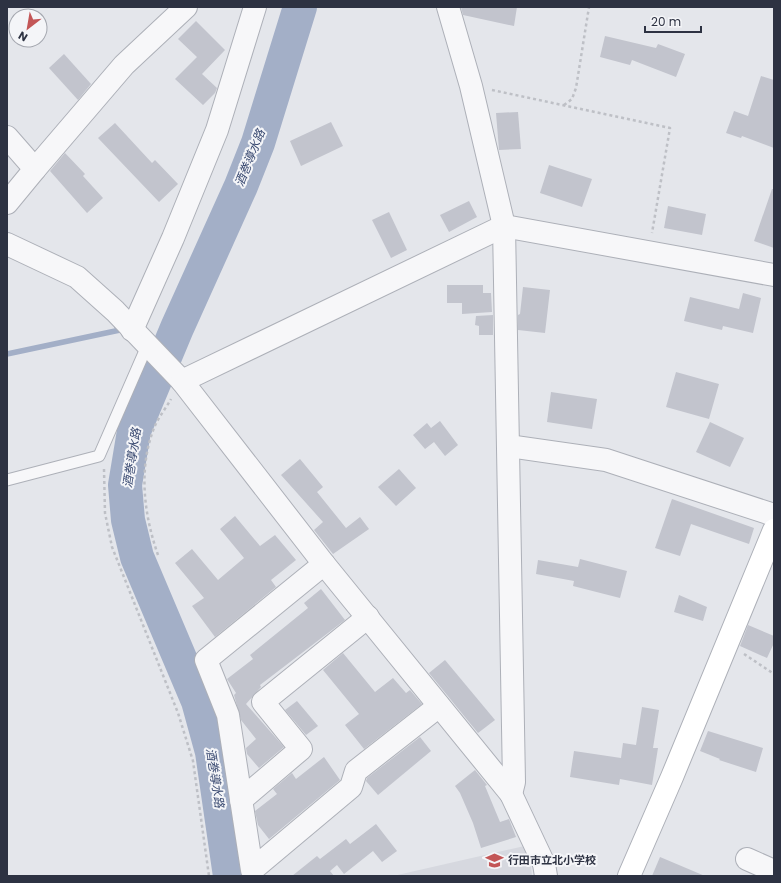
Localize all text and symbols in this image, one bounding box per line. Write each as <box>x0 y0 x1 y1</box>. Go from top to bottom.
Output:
north arrow <box>8 8 48 48</box>
scale bar <box>645 8 701 34</box>
text: 20 m <box>651 13 681 30</box>
text: N <box>15 28 31 46</box>
water label: 酒巻導水路 <box>230 126 269 189</box>
water label: 酒巻導水路 <box>118 426 145 489</box>
water label: 酒巻導水路 <box>202 747 229 810</box>
school or university icon: 行田市立北小学校 <box>485 850 505 870</box>
place label: 行田市立北小学校 <box>508 852 596 868</box>

